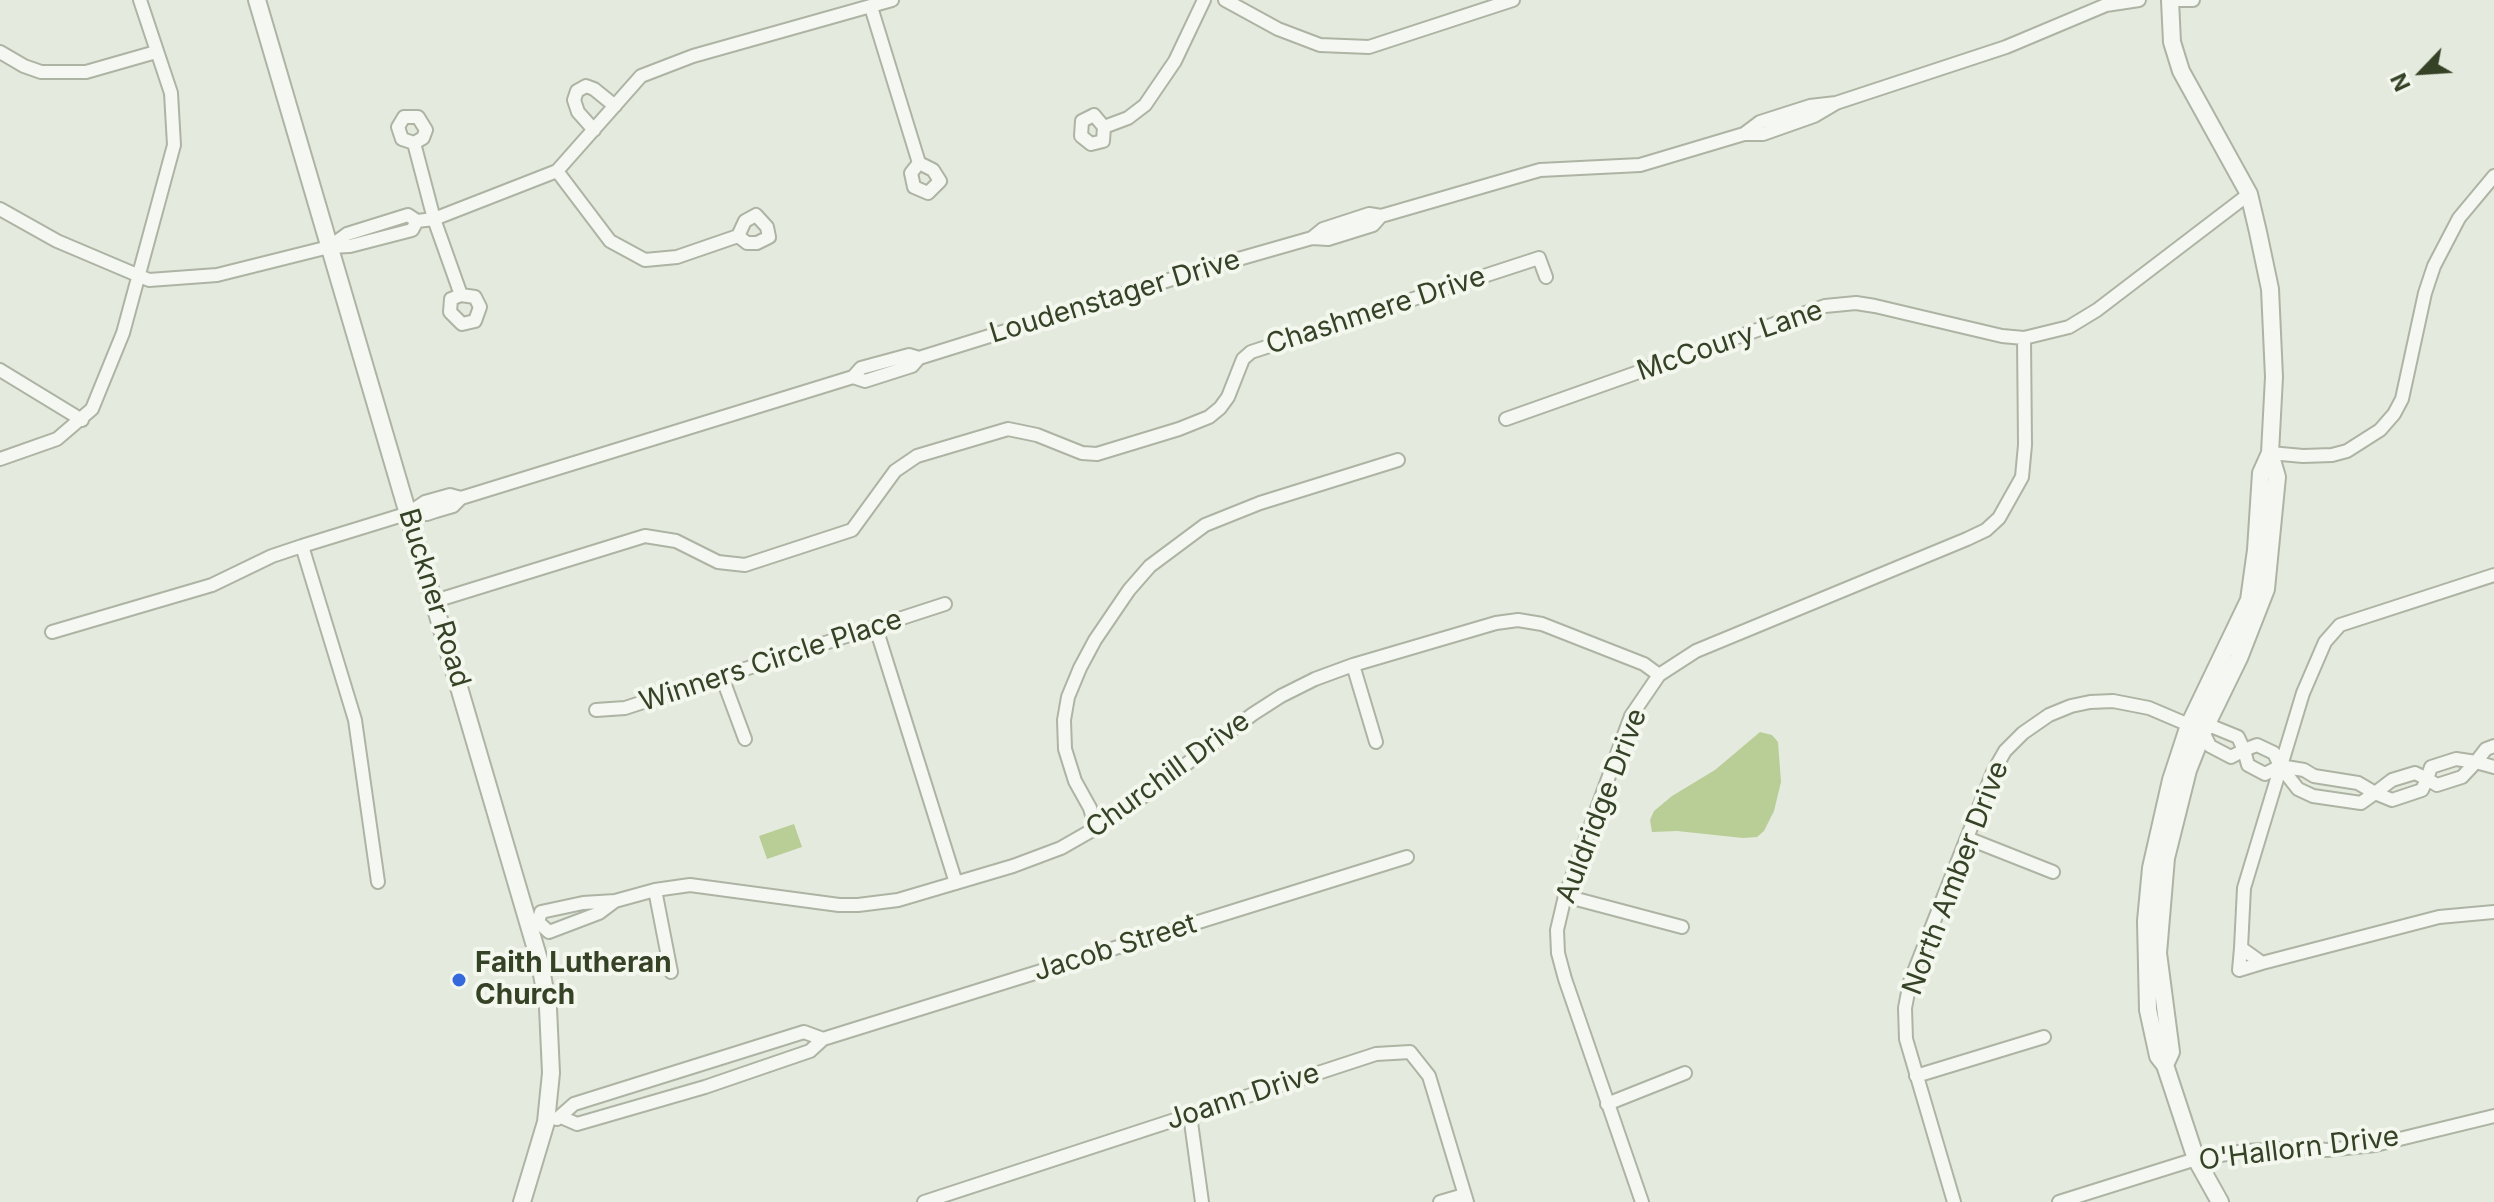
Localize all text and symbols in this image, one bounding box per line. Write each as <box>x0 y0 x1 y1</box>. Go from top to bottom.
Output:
north arrow <box>2382 32 2462 112</box>
text: N <box>2385 69 2416 95</box>
street label: Loudenstager Drive <box>986 243 1244 351</box>
street label: Chashmere Drive <box>1262 260 1490 362</box>
street label: McCoury Lane <box>1633 294 1827 388</box>
street label: Buckner Road <box>391 505 477 691</box>
street label: Winners Circle Place <box>636 603 906 719</box>
street label: Churchill Drive <box>1080 704 1256 846</box>
street label: Auldridge Drive <box>1549 704 1655 908</box>
street label: North Amber Drive <box>1896 756 2016 1000</box>
street label: Jacob Street <box>1030 907 1200 989</box>
place label: Faith Lutheran Church <box>475 947 672 1013</box>
marker: Faith Lutheran Church <box>450 971 468 989</box>
street label: Joann Drive <box>1162 1056 1324 1138</box>
street label: O'Hallorn Drive <box>2197 1120 2401 1178</box>

